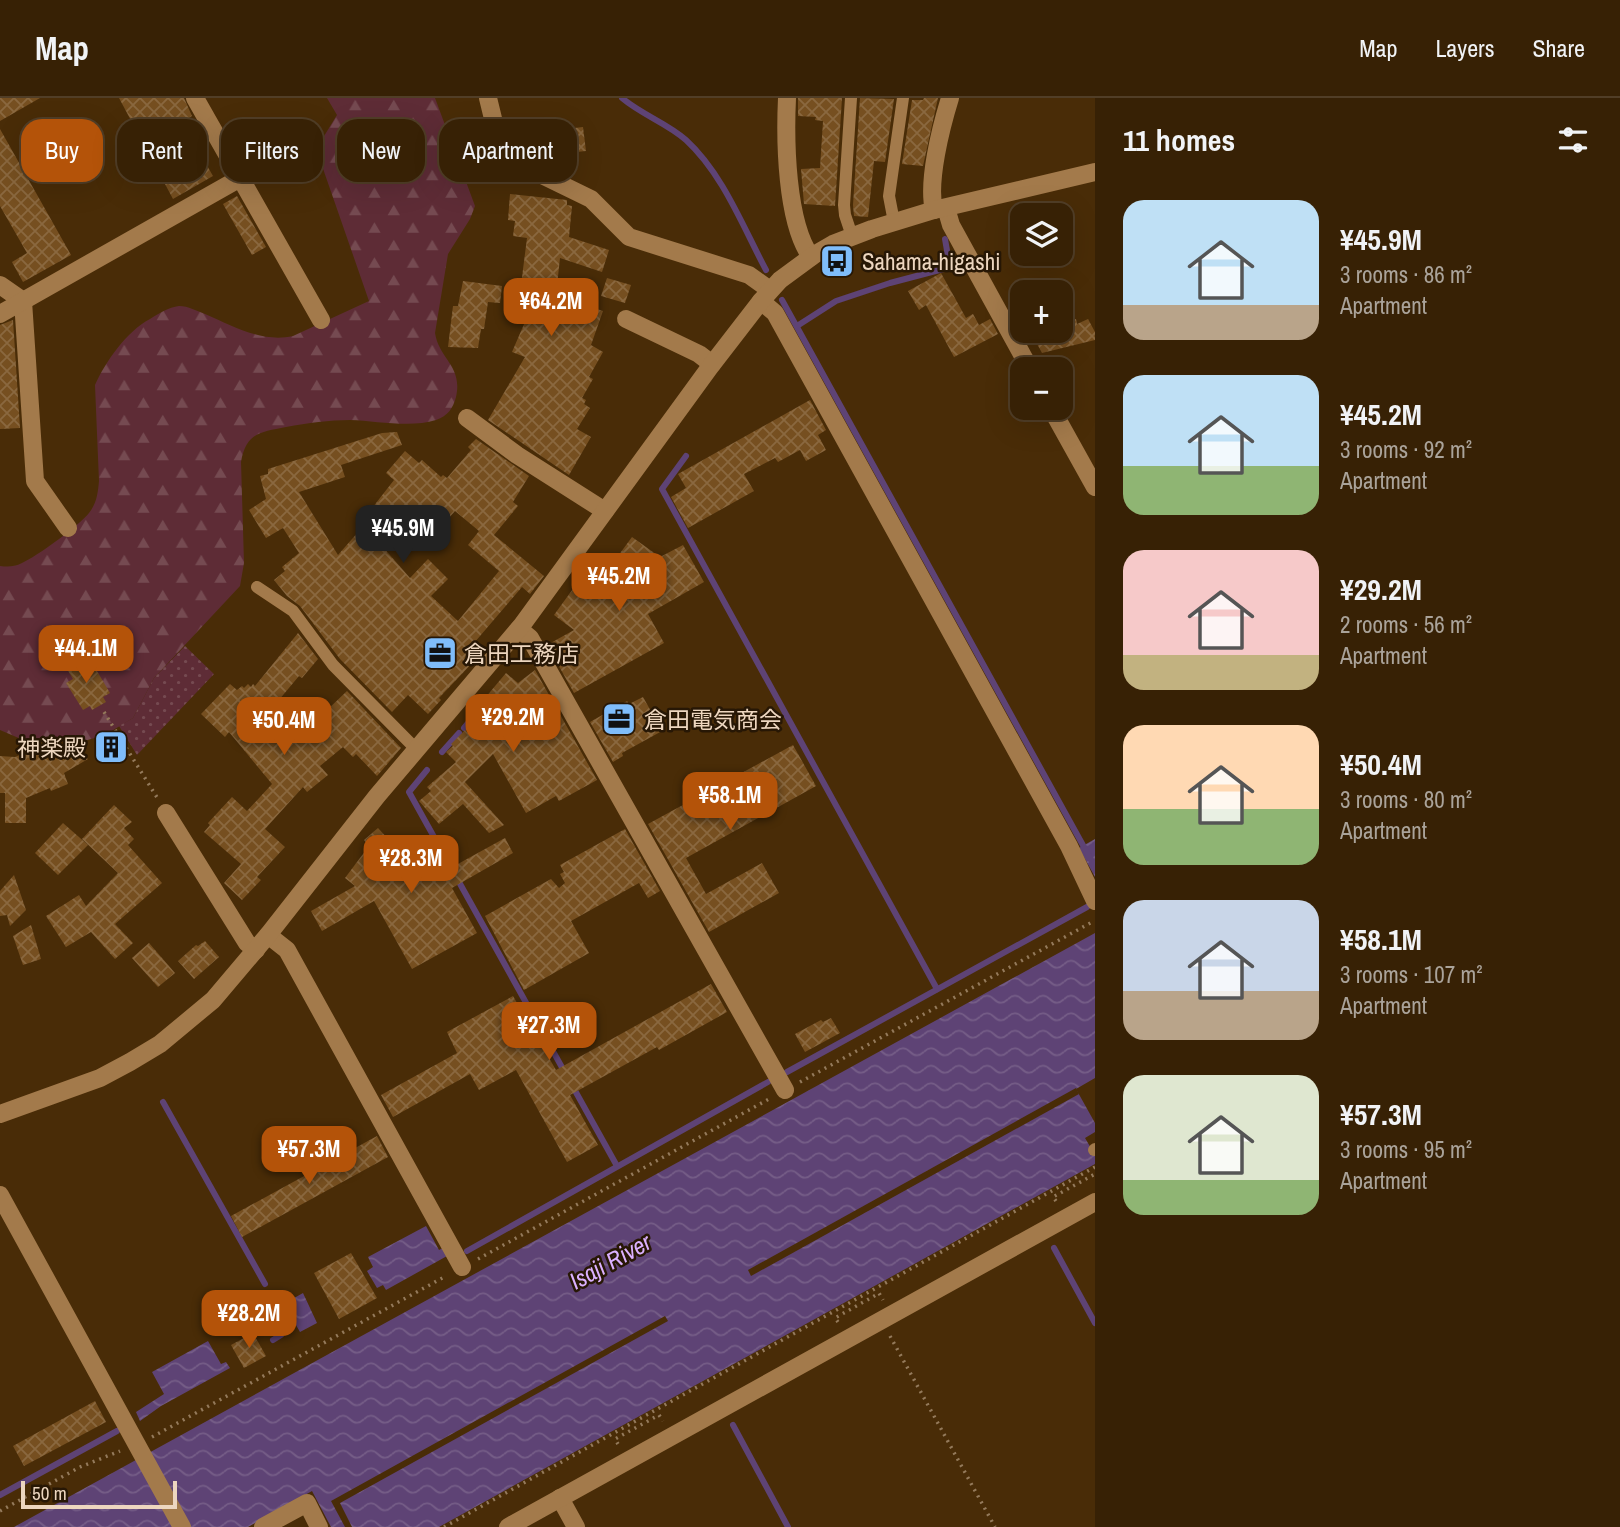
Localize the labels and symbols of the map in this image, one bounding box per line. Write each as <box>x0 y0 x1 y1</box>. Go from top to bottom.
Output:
bus stop icon: Sahama-higashi <box>818 242 856 280</box>
place label: Sahama-higashi <box>862 246 1000 277</box>
pin: ¥64.2M <box>494 278 608 338</box>
pin: ¥45.9M <box>346 505 460 565</box>
pin: ¥45.2M <box>562 554 676 613</box>
pin: ¥44.1M <box>29 626 143 685</box>
office icon: 倉田工務店 <box>421 634 459 672</box>
place label: 倉田工務店 <box>464 638 579 669</box>
pin: ¥29.2M <box>456 694 570 754</box>
pin: ¥50.4M <box>227 698 341 757</box>
office icon: 倉田電気商会 <box>600 700 638 738</box>
place label: 倉田電気商会 <box>644 704 782 735</box>
building icon: 神楽殿 <box>92 728 130 766</box>
place label: 神楽殿 <box>17 732 86 763</box>
pin: ¥58.1M <box>673 772 787 832</box>
pin: ¥28.3M <box>354 836 468 895</box>
pin: ¥27.3M <box>492 1002 606 1062</box>
pin: ¥57.3M <box>252 1126 366 1186</box>
water label: Isaji River <box>564 1225 658 1296</box>
pin: ¥28.2M <box>192 1290 306 1350</box>
scale bar <box>21 1478 177 1510</box>

